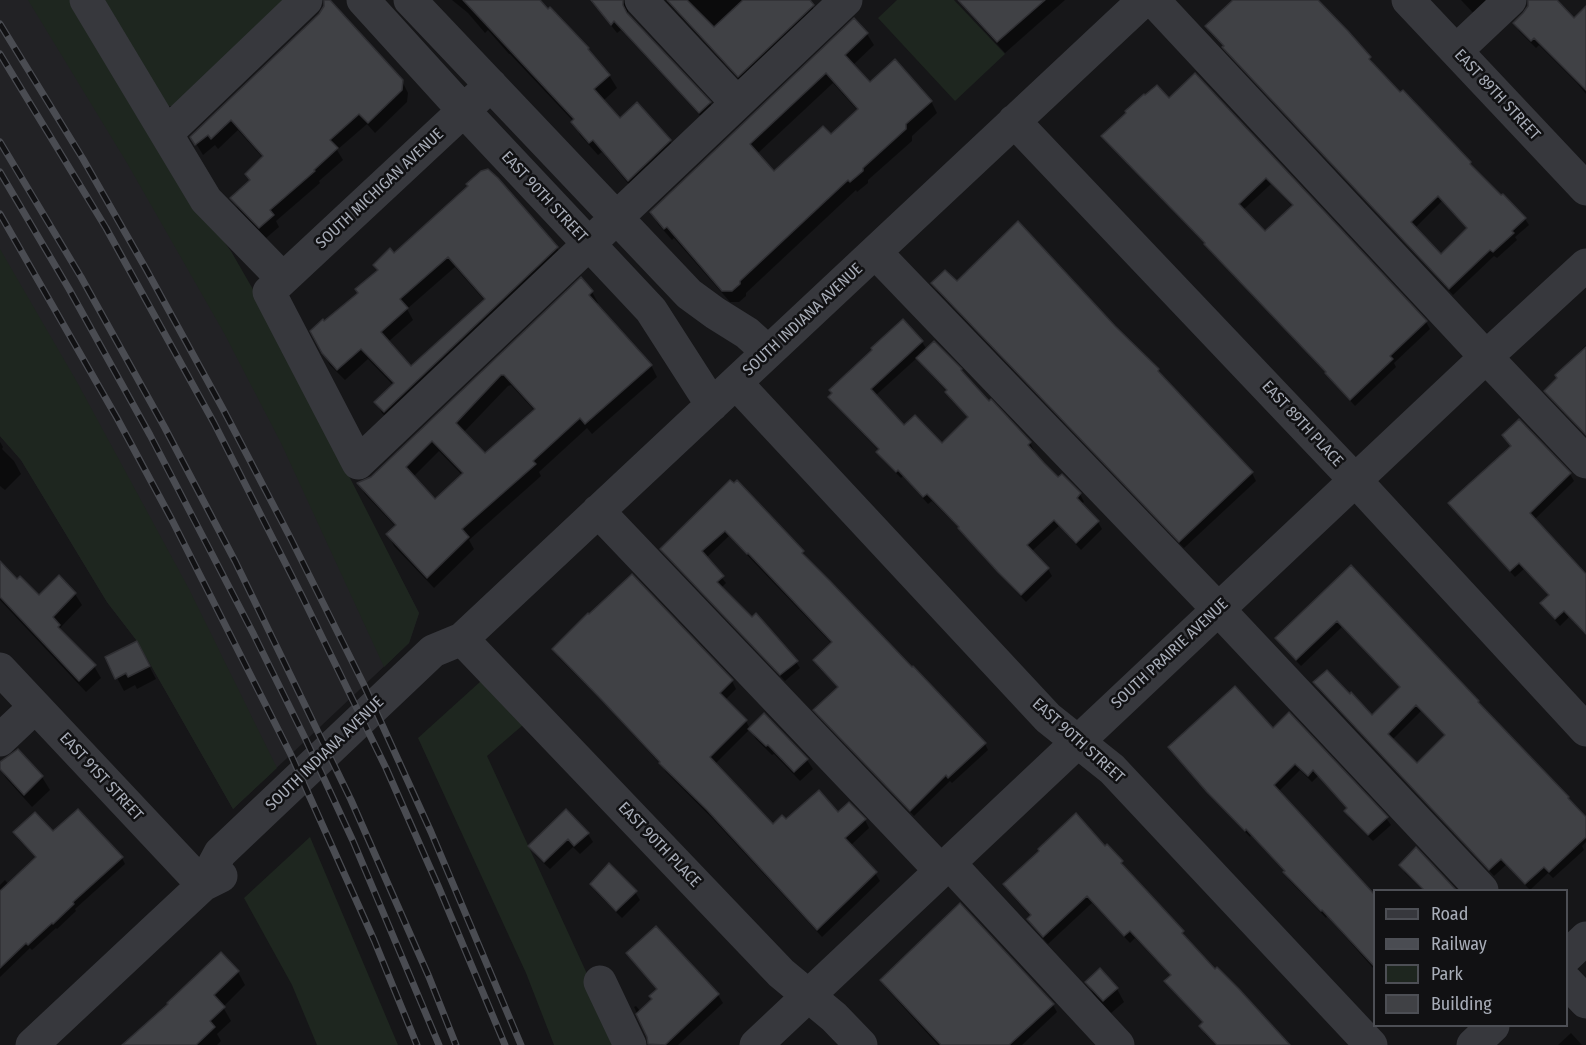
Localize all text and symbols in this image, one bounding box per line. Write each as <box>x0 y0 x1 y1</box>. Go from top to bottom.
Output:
street label: EAST 89TH STREET <box>1450 46 1544 144</box>
street label: SOUTH MICHIGAN AVENUE <box>312 125 448 253</box>
street label: EAST 90TH STREET <box>497 148 591 246</box>
street label: SOUTH INDIANA AVENUE <box>739 260 867 380</box>
street label: EAST 89TH PLACE <box>1257 377 1347 471</box>
street label: SOUTH PRAIRIE AVENUE <box>1108 595 1232 713</box>
street label: SOUTH INDIANA AVENUE <box>262 693 388 815</box>
street label: EAST 90TH STREET <box>1028 695 1128 787</box>
street label: EAST 91ST STREET <box>55 729 147 825</box>
street label: EAST 90TH PLACE <box>614 799 704 891</box>
legend <box>1373 889 1568 1027</box>
text: Road <box>1431 903 1468 925</box>
text: Railway <box>1431 933 1487 955</box>
text: Park <box>1431 963 1463 985</box>
text: Building <box>1431 993 1492 1015</box>

